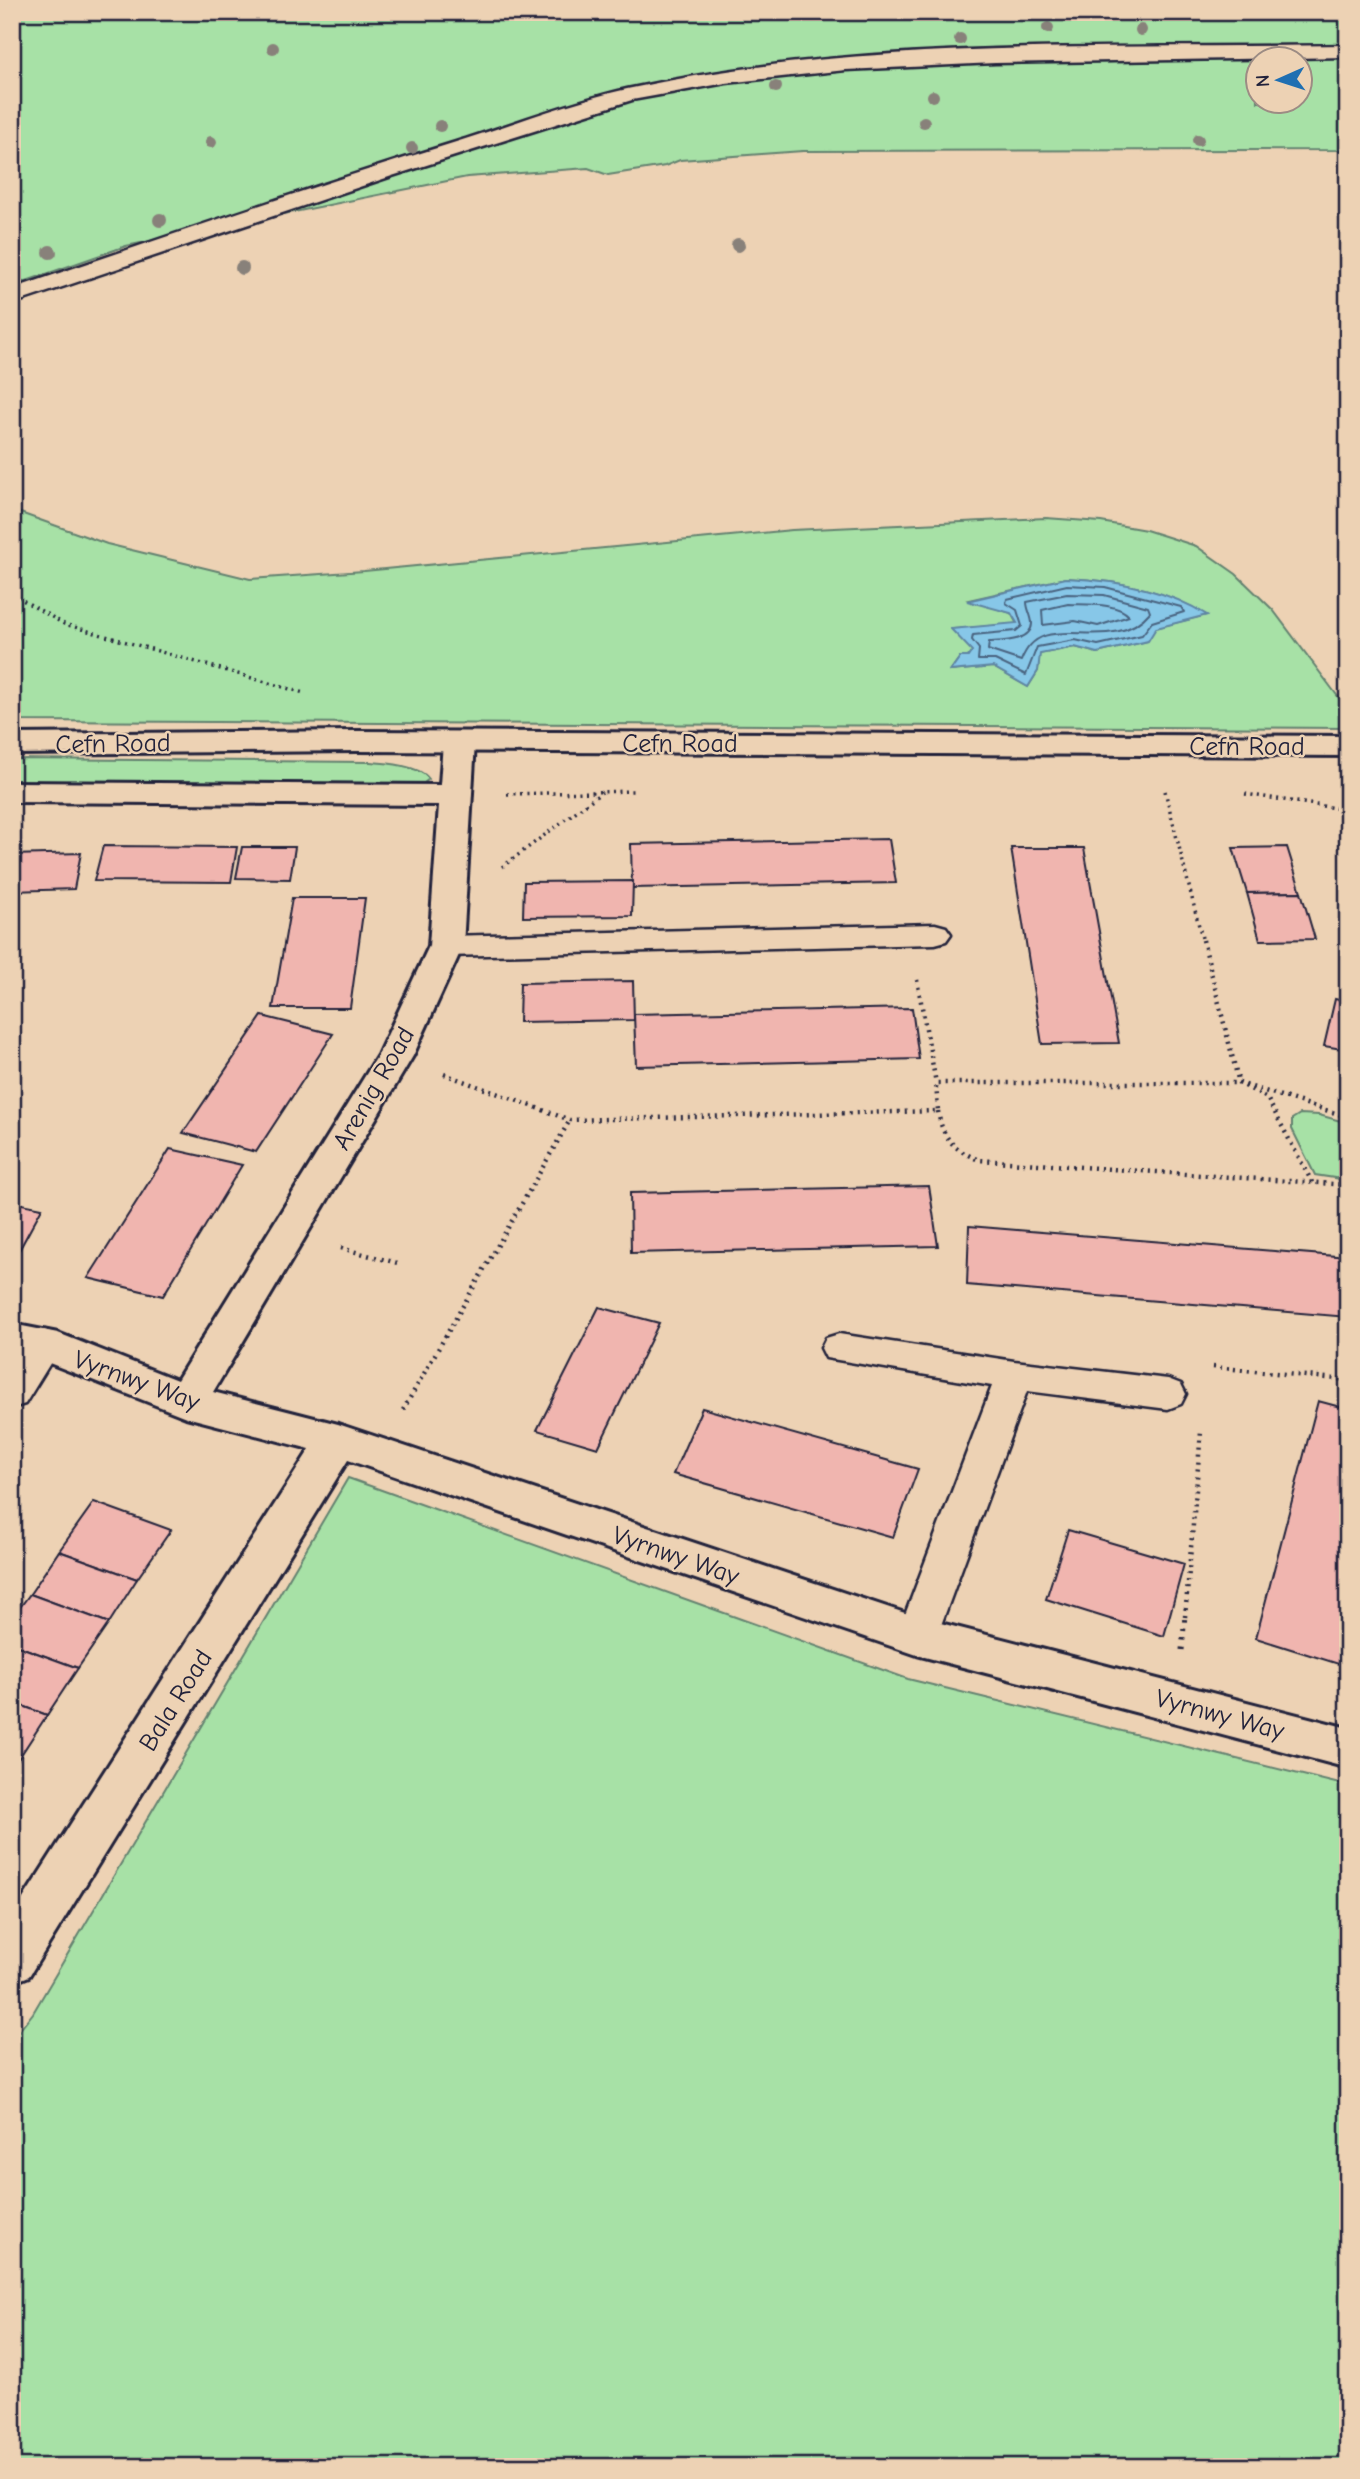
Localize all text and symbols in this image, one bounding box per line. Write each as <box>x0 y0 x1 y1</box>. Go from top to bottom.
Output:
north arrow <box>1244 46 1314 116</box>
text: N <box>1252 74 1274 88</box>
street label: Cefn Road <box>55 728 171 760</box>
street label: Cefn Road <box>622 729 738 759</box>
street label: Cefn Road <box>1189 732 1305 762</box>
street label: Arenig Road <box>327 1022 421 1155</box>
street label: Vyrnwy Way <box>70 1344 204 1418</box>
street label: Vyrnwy Way <box>608 1520 743 1592</box>
street label: Bala Road <box>133 1644 219 1757</box>
street label: Vyrnwy Way <box>1152 1683 1288 1747</box>

